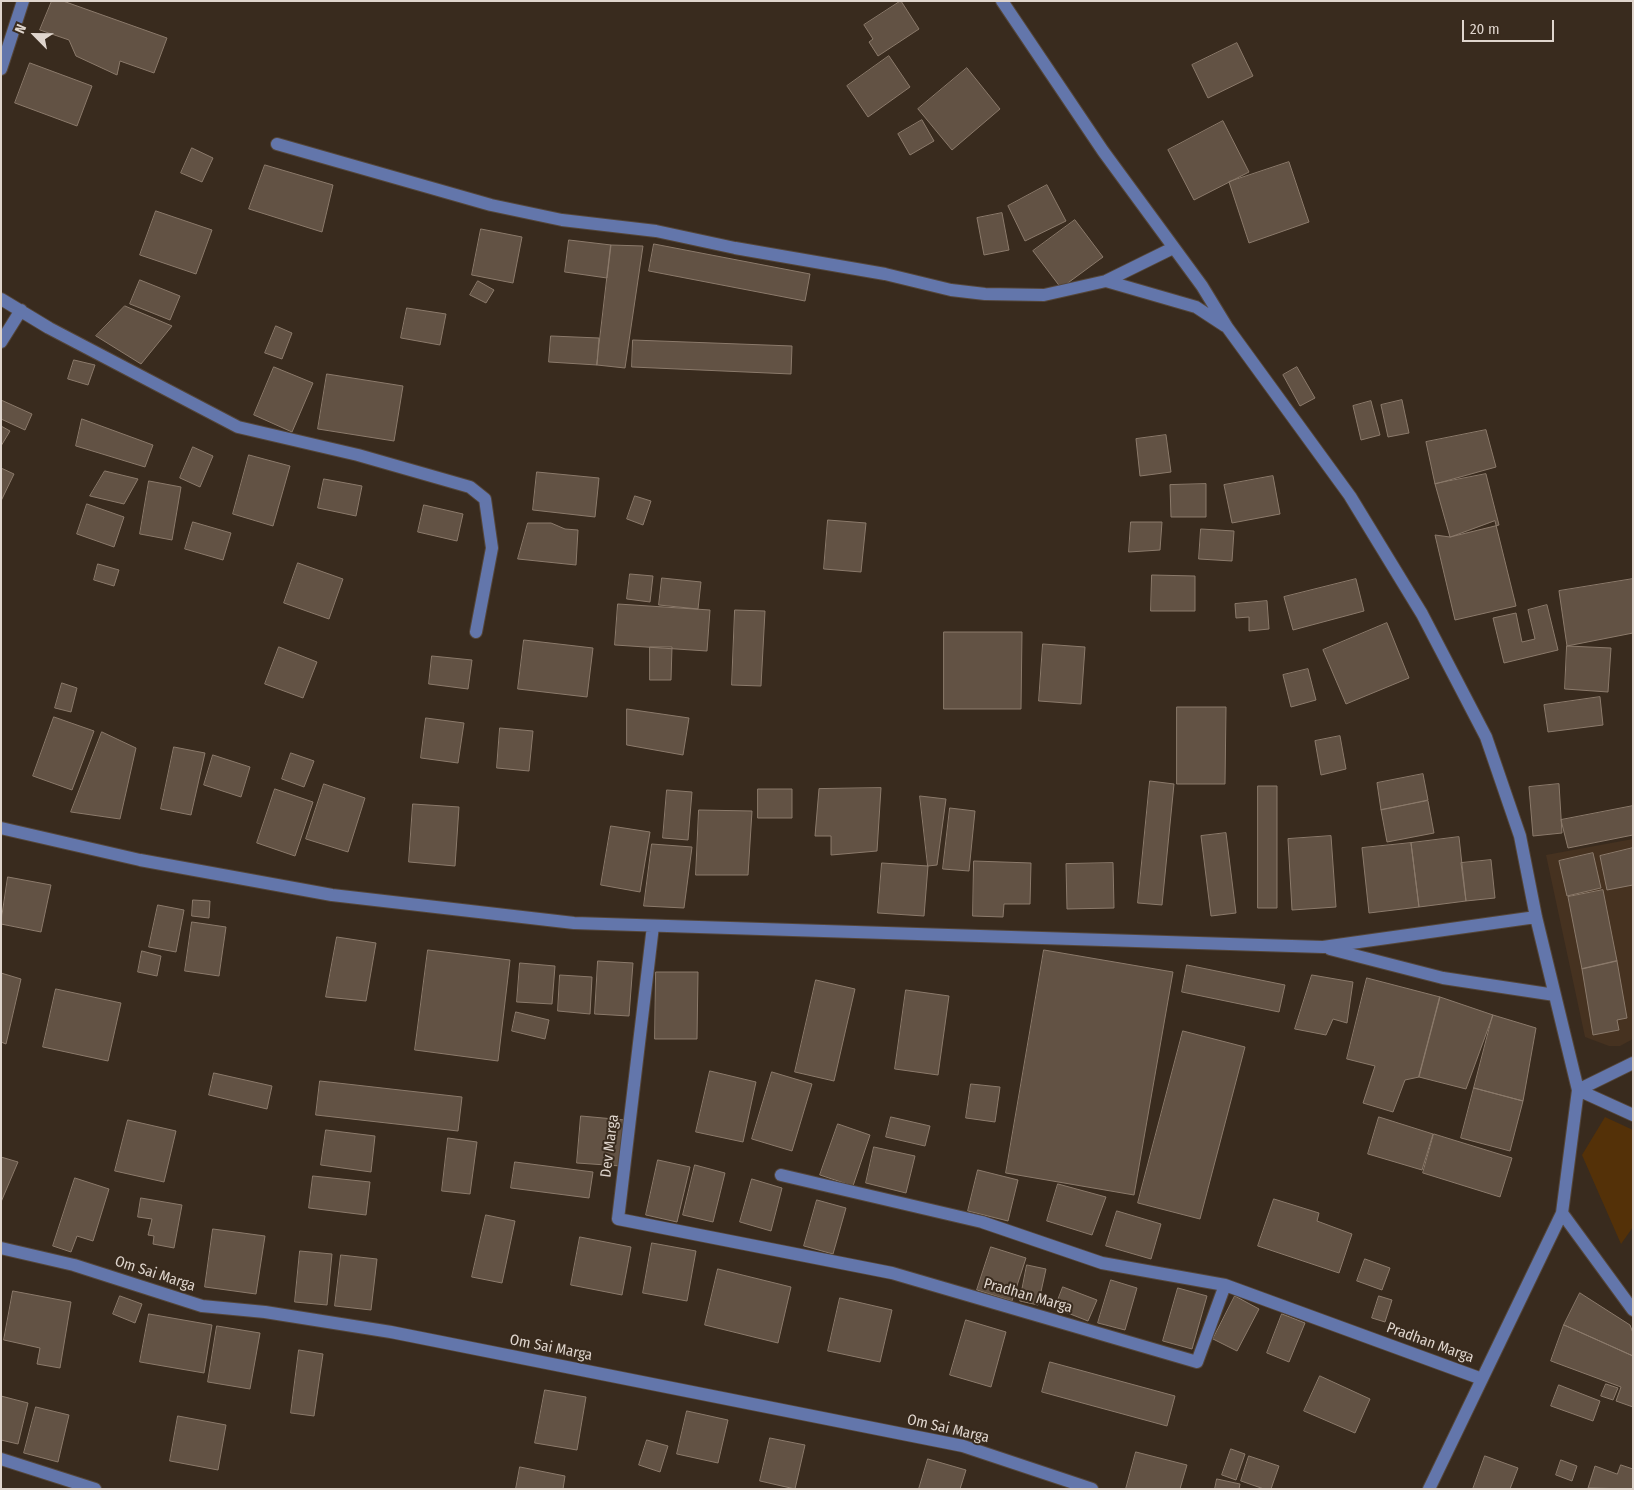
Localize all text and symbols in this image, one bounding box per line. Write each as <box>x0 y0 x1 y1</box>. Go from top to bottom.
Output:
north arrow <box>10 10 60 60</box>
scale bar <box>1464 10 1556 42</box>
text: 20 m <box>1470 20 1500 38</box>
text: N <box>11 22 30 36</box>
street label: Dev Marga <box>597 1113 623 1179</box>
street label: Om Sai Marga <box>112 1253 198 1295</box>
street label: Pradhan Marga <box>982 1275 1074 1317</box>
street label: Pradhan Marga <box>1384 1319 1476 1367</box>
street label: Om Sai Marga <box>508 1331 594 1365</box>
street label: Om Sai Marga <box>905 1411 991 1447</box>

